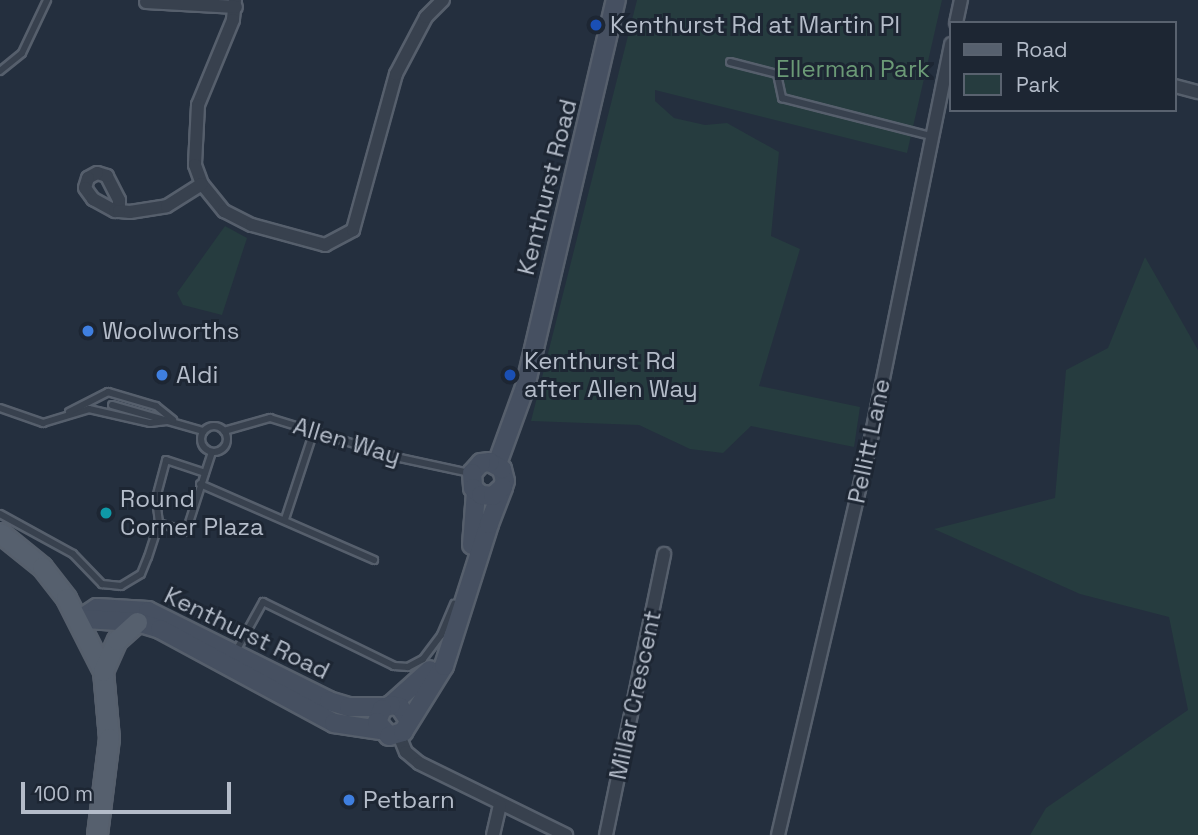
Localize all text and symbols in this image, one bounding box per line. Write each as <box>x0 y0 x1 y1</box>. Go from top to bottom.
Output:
place label: Kenthurst Rd at Martin Pl <box>610 11 900 39</box>
marker: Kenthurst Rd at Martin Pl <box>588 17 604 33</box>
legend <box>950 21 1177 112</box>
text: Road <box>1016 36 1068 63</box>
park label: Ellerman Park <box>776 55 930 83</box>
text: Park <box>1016 71 1060 98</box>
street label: Kenthurst Road <box>511 96 583 278</box>
place label: Woolworths <box>102 317 239 345</box>
marker: Woolworths <box>80 323 96 339</box>
place label: Kenthurst Rd after Allen Way <box>524 347 698 403</box>
place label: Aldi <box>176 361 218 389</box>
marker: Aldi <box>154 367 170 383</box>
marker: Kenthurst Rd after Allen Way <box>502 367 518 383</box>
street label: Pellitt Lane <box>842 376 896 506</box>
street label: Allen Way <box>290 411 404 471</box>
place label: Round Corner Plaza <box>120 485 264 541</box>
marker: Round Corner Plaza <box>98 505 114 521</box>
street label: Kenthurst Road <box>160 581 334 685</box>
street label: Millar Crescent <box>603 608 667 782</box>
scale bar <box>24 768 234 812</box>
text: 100 m <box>34 780 93 807</box>
place label: Petbarn <box>363 786 455 814</box>
marker: Petbarn <box>341 792 357 808</box>

